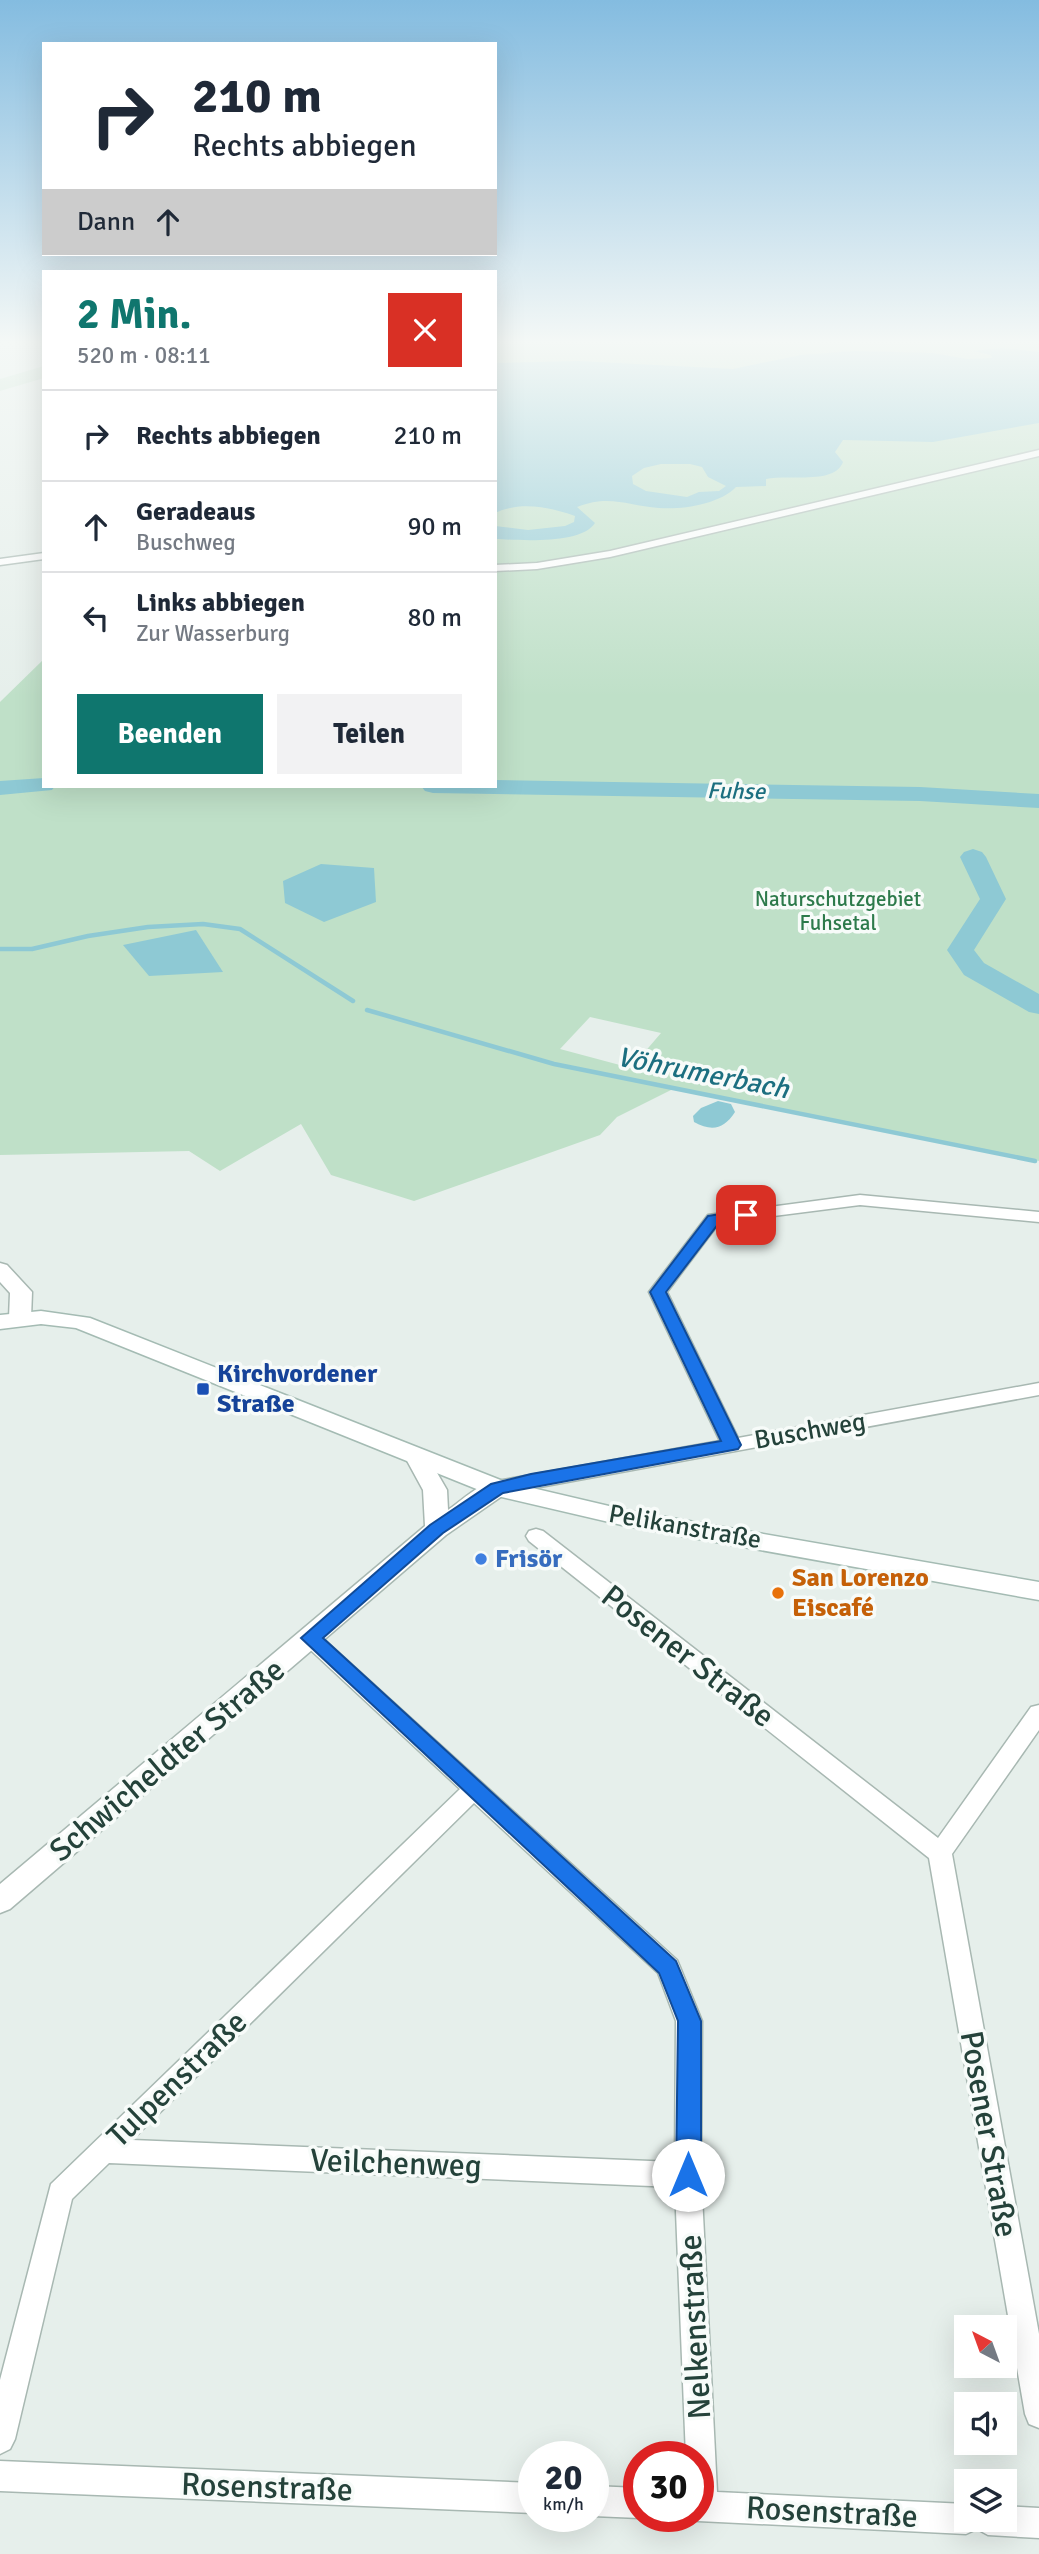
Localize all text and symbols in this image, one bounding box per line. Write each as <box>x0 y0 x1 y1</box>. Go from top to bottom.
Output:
text: 210 m <box>192 66 322 126</box>
icon: right <box>77 70 168 161</box>
text: Rechts abbiegen <box>192 126 417 165</box>
icon: ahead <box>149 203 187 241</box>
text: Dann <box>77 206 135 238</box>
text: 2 Min. <box>77 289 191 340</box>
button: close <box>388 293 462 367</box>
text: 520 m · 08:11 <box>77 341 211 370</box>
icon: right <box>77 417 115 455</box>
text: Rechts abbiegen <box>136 420 321 452</box>
text: 210 m <box>393 420 462 452</box>
text: Geradeaus <box>136 496 255 528</box>
icon: ahead <box>77 508 115 546</box>
text: 90 m <box>407 511 462 543</box>
text: Buschweg <box>136 528 236 557</box>
text: Links abbiegen <box>136 587 305 619</box>
icon: left <box>77 599 115 637</box>
text: 80 m <box>407 602 462 634</box>
text: Zur Wasserburg <box>136 619 290 648</box>
button: Beenden <box>77 694 263 774</box>
button: Teilen <box>277 694 462 774</box>
water label: Fuhse <box>707 776 767 806</box>
park label: Naturschutzgebiet Fuhsetal <box>755 886 921 936</box>
water label: Vöhrumerbach <box>614 1040 792 1106</box>
pin <box>716 1185 776 1245</box>
icon: arrive <box>727 1196 765 1234</box>
place label: Kirchvordener Straße <box>217 1358 378 1420</box>
marker: Kirchvordener Straße <box>195 1381 211 1397</box>
street label: Buschweg <box>752 1405 868 1457</box>
street label: Pelikanstraße <box>606 1498 764 1556</box>
place label: Frisör <box>495 1543 563 1575</box>
marker: Frisör <box>473 1551 489 1567</box>
place label: San Lorenzo Eiscafé <box>792 1562 929 1624</box>
street label: Posener Straße <box>594 1576 782 1736</box>
marker: San Lorenzo Eiscafé <box>770 1585 786 1601</box>
street label: Schwicheldter Straße <box>41 1650 293 1870</box>
street label: Tulpenstraße <box>99 2003 255 2155</box>
street label: Posener Straße <box>952 2028 1026 2240</box>
position arrow <box>651 2138 725 2212</box>
street label: Veilchenweg <box>310 2141 482 2185</box>
street label: Nelkenstraße <box>671 2234 719 2420</box>
north arrow <box>954 2315 1017 2378</box>
map controls <box>954 2315 1017 2532</box>
button: sound <box>954 2392 1017 2455</box>
speed limit sign: 30 <box>623 2441 714 2532</box>
text: 20 <box>545 2456 582 2499</box>
street label: Rosenstraße <box>180 2465 354 2509</box>
button: layers <box>954 2469 1017 2532</box>
street label: Rosenstraße <box>745 2488 919 2536</box>
text: km/h <box>543 2493 584 2515</box>

